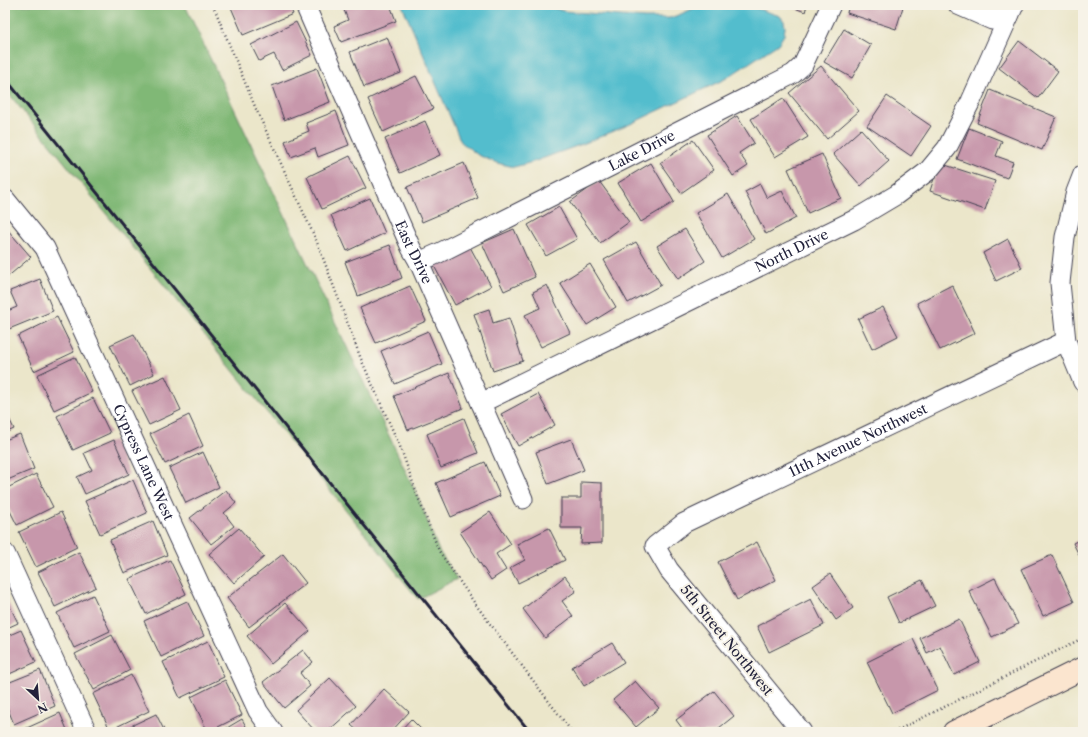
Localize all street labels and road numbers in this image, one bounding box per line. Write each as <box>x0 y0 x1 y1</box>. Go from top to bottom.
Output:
street label: Lake Drive <box>605 126 678 175</box>
street label: East Drive <box>391 218 436 287</box>
street label: North Drive <box>752 225 831 276</box>
street label: 11th Avenue Northwest <box>786 399 930 481</box>
street label: Cypress Lane West <box>109 401 178 523</box>
street label: 5th Street Northwest <box>677 581 777 699</box>

